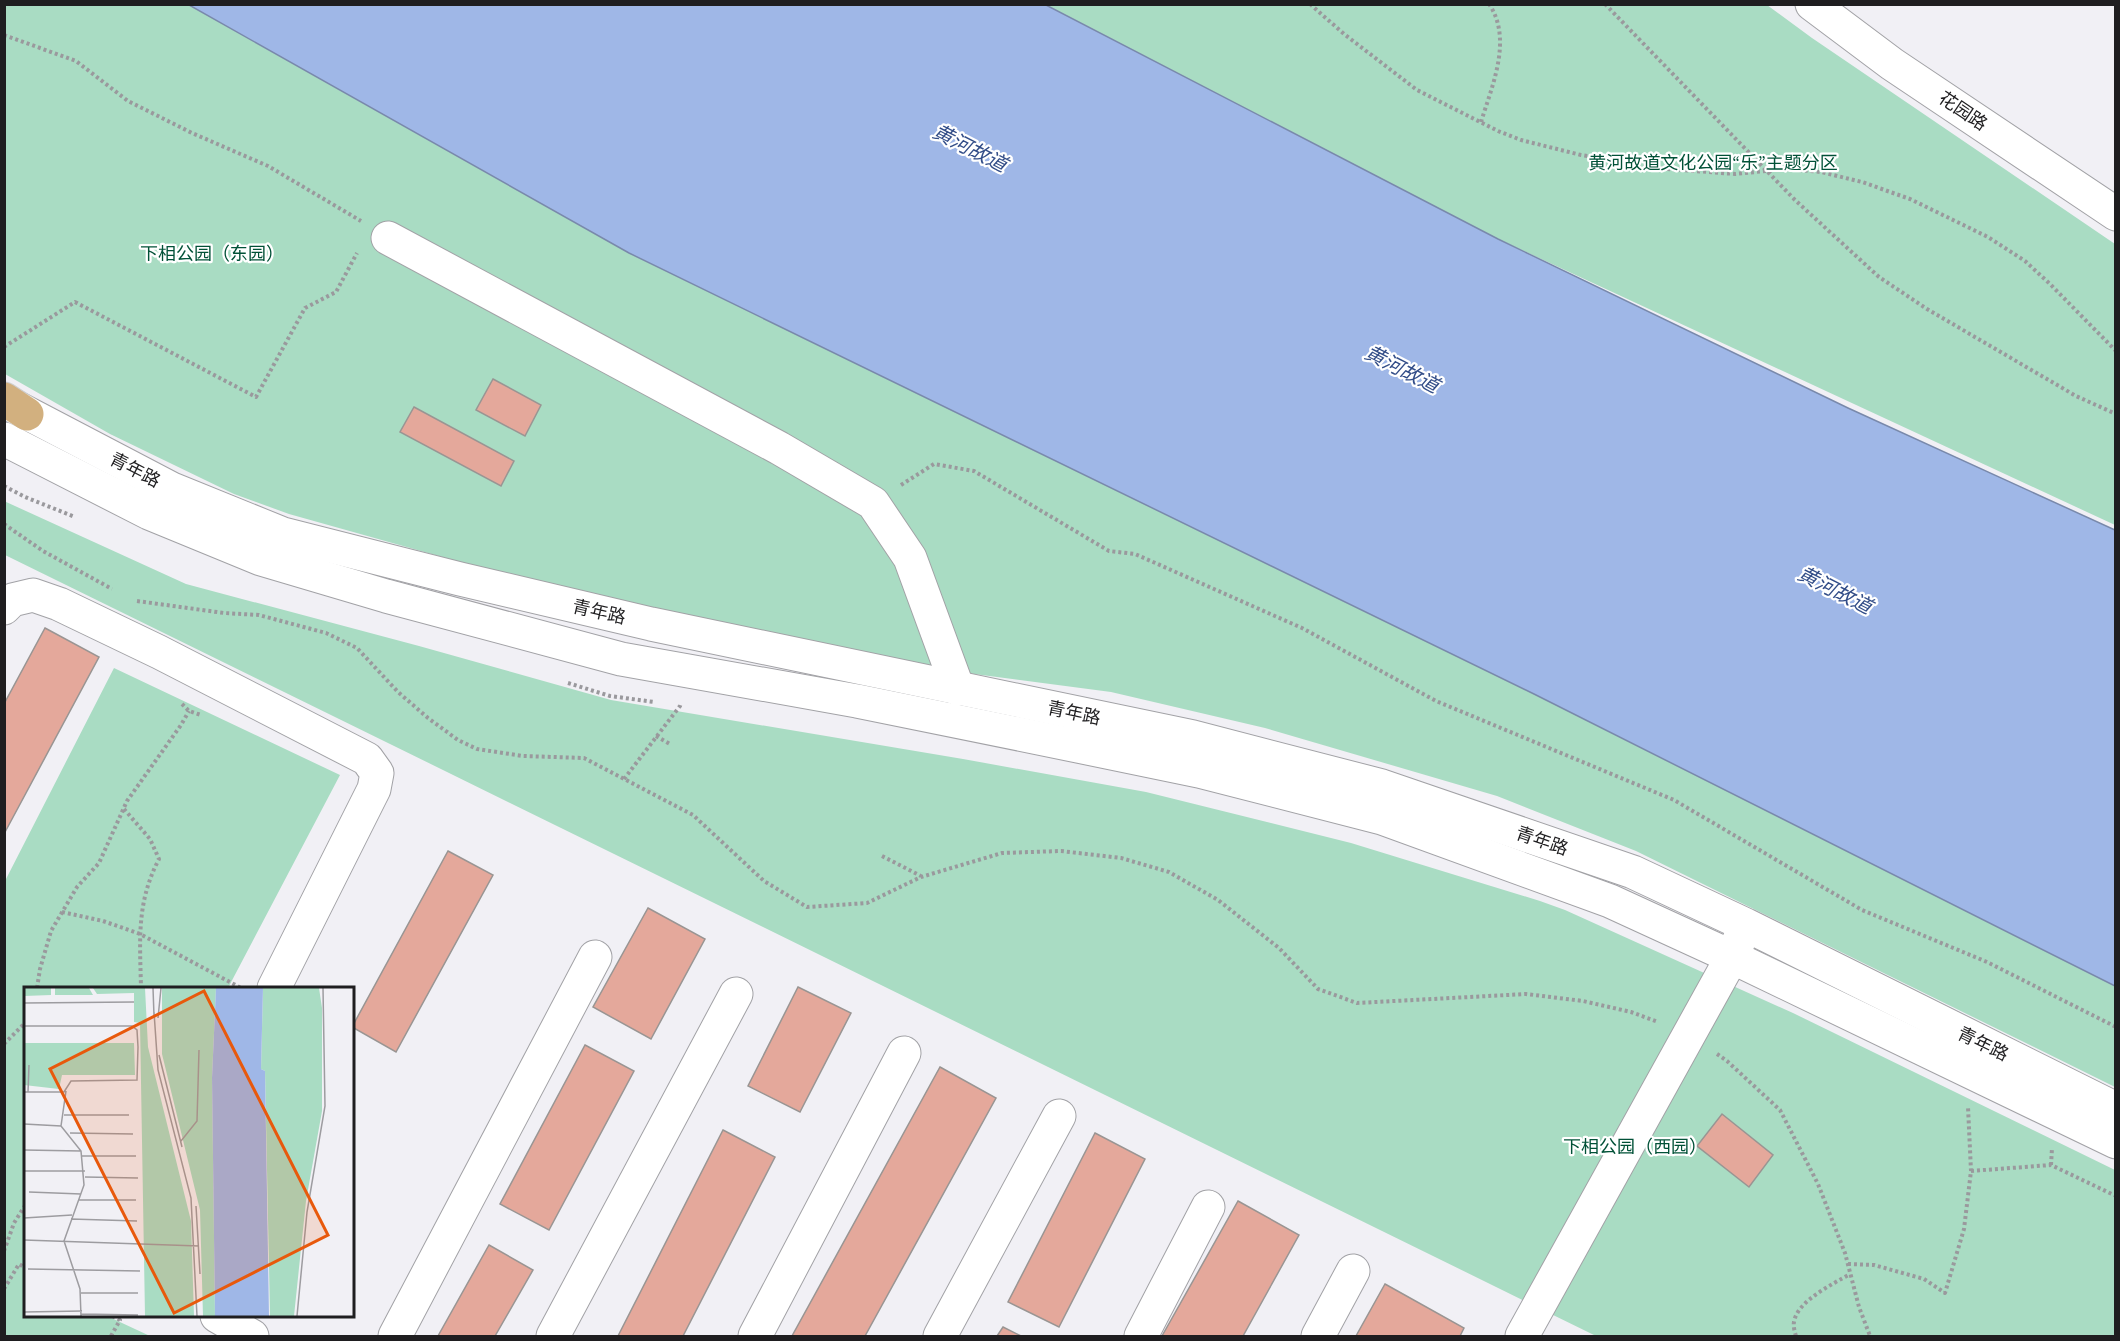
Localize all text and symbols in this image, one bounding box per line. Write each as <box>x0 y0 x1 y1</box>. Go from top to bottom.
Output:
street label: 花园路 <box>1933 86 1992 137</box>
water label: 黄河故道 <box>928 118 1014 181</box>
park label: 黄河故道文化公园“乐”主题分区 <box>1588 151 1838 176</box>
park label: 下相公园（东园） <box>140 242 284 267</box>
water label: 黄河故道 <box>1360 339 1446 402</box>
street label: 青年路 <box>105 447 165 494</box>
water label: 黄河故道 <box>1793 560 1879 623</box>
street label: 青年路 <box>570 594 628 631</box>
street label: 青年路 <box>1045 696 1103 731</box>
street label: 青年路 <box>1512 821 1571 862</box>
inset map <box>24 987 354 1317</box>
street label: 青年路 <box>1953 1021 2013 1068</box>
park label: 下相公园（西园） <box>1563 1135 1707 1160</box>

